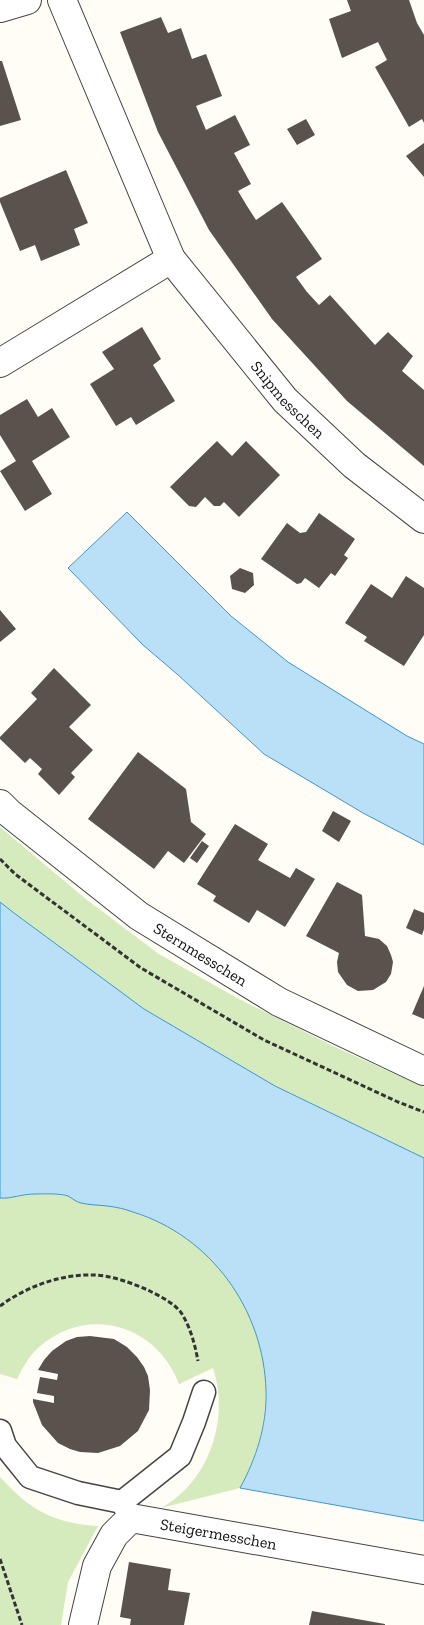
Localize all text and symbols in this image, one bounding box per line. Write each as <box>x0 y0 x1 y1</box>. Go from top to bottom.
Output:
street label: Snipmesschen <box>247 357 330 443</box>
street label: Sternmesschen <box>150 918 252 990</box>
street label: Steigermesschen <box>159 1514 279 1553</box>

